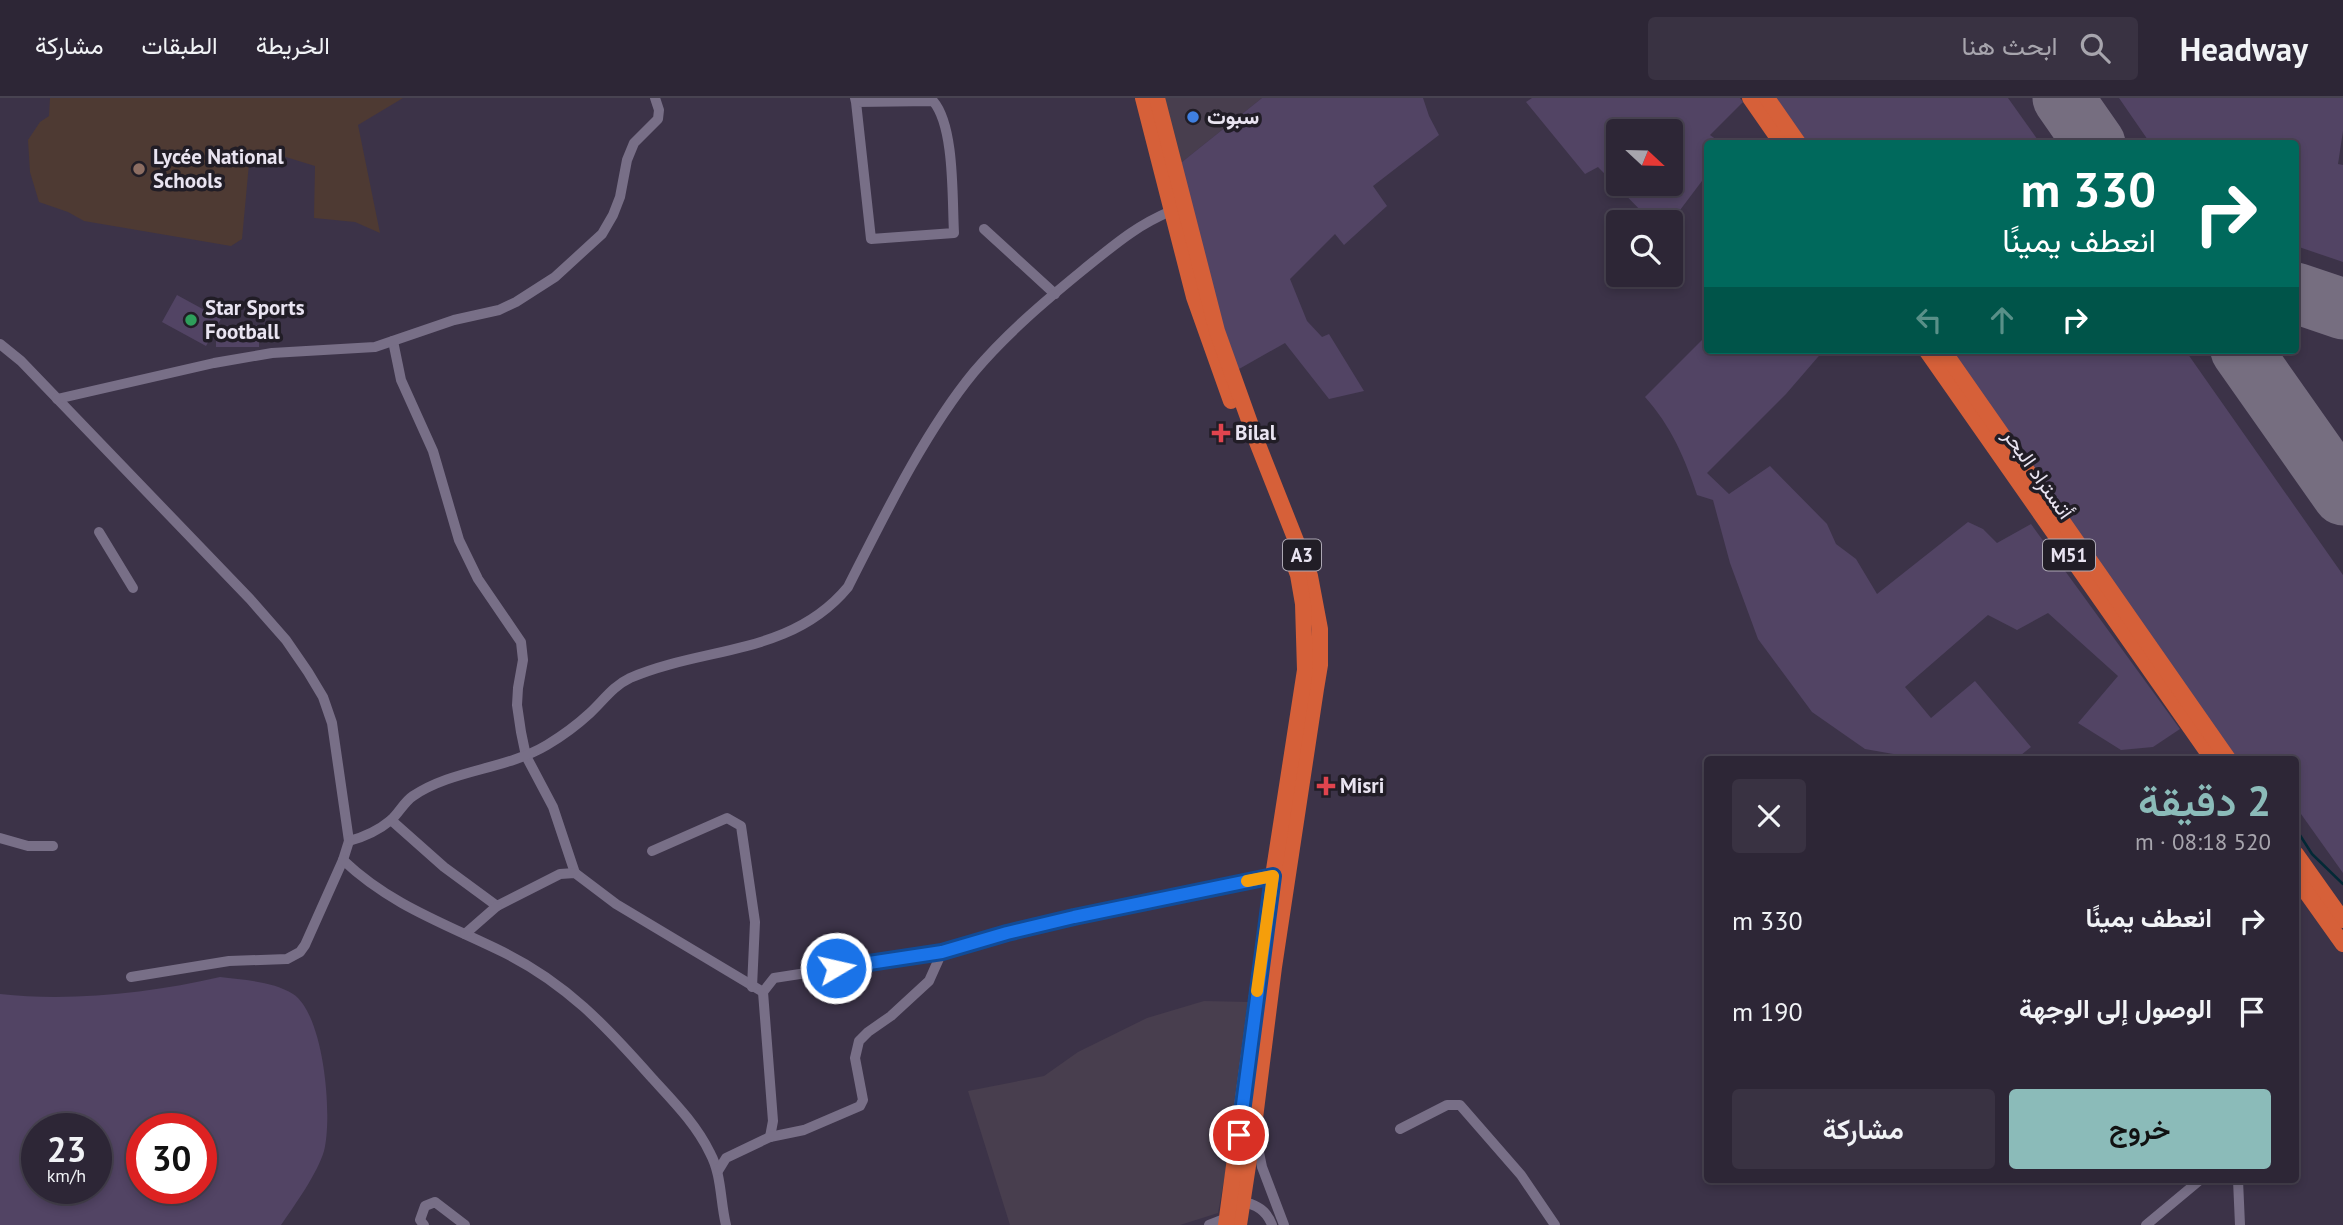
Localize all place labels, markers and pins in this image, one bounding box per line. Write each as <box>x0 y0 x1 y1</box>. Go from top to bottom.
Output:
place label: سبوت <box>1207 103 1259 130</box>
marker: سبوت <box>1185 109 1201 125</box>
place label: Lycée National Schools <box>153 143 284 194</box>
marker: Lycée National Schools <box>131 161 147 177</box>
place label: Star Sports Football <box>205 294 305 345</box>
marker: Star Sports Football <box>183 312 199 328</box>
place label: Bilal <box>1235 419 1277 446</box>
marker: Bilal <box>1213 425 1229 441</box>
place label: Misri <box>1340 772 1384 799</box>
marker: Misri <box>1318 778 1334 794</box>
pin <box>1209 1105 1269 1165</box>

